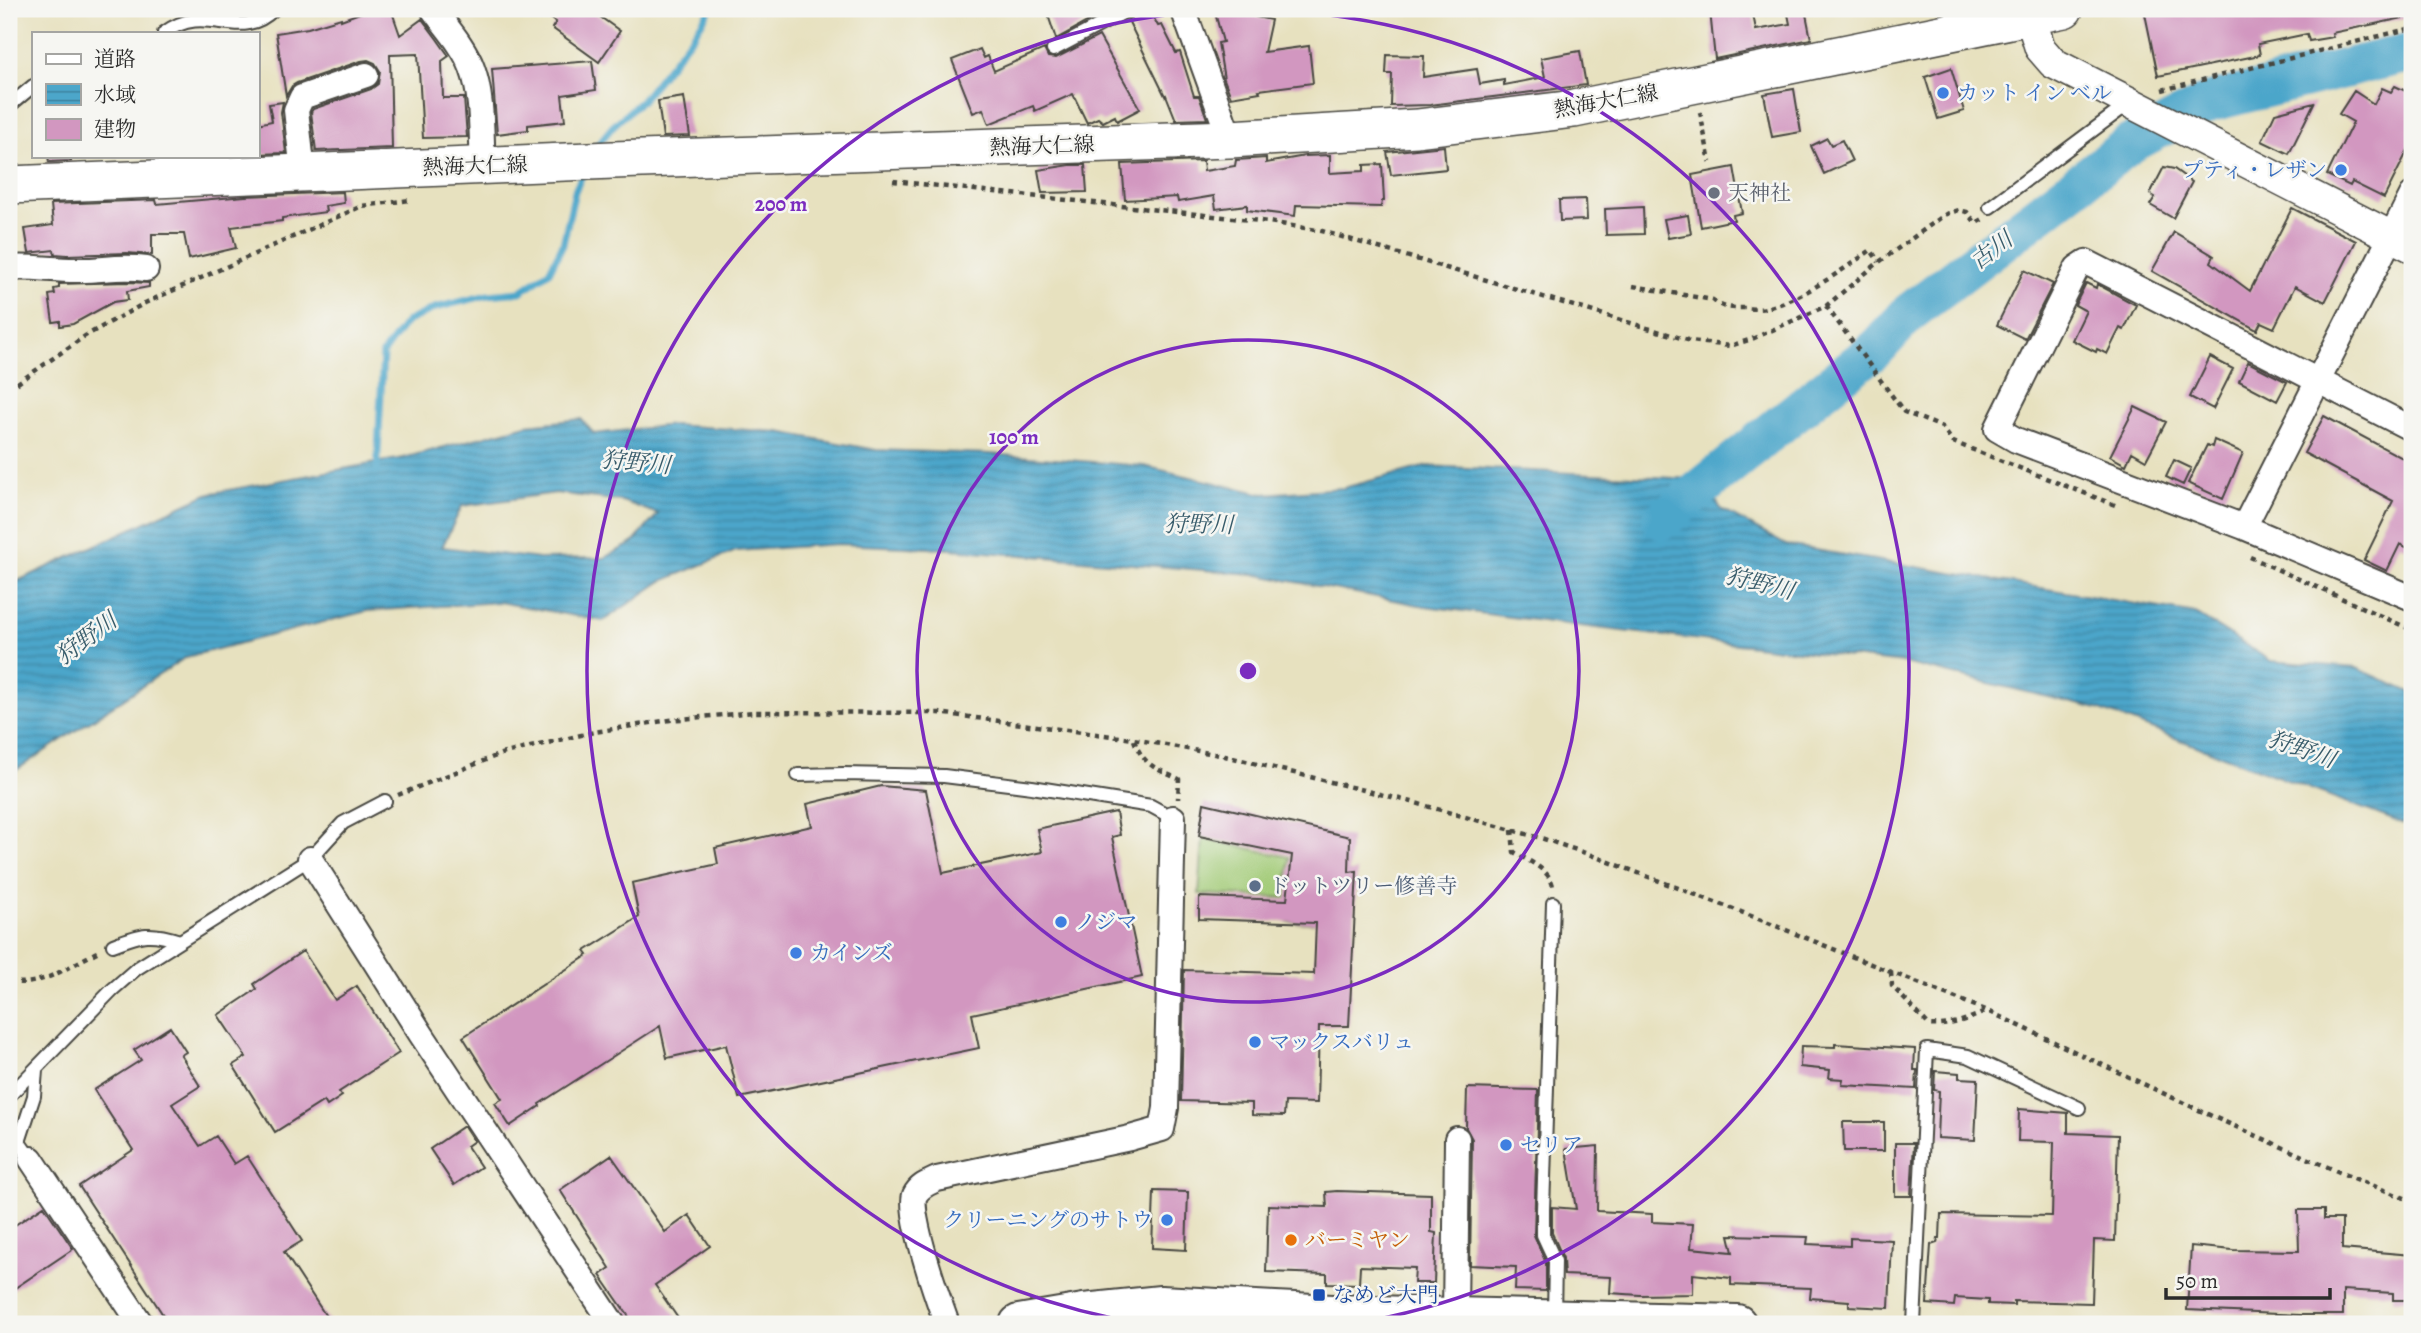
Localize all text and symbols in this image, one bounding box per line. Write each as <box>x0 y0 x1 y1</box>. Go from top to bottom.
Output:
legend <box>32 32 259 158</box>
text: 道路 <box>94 45 136 73</box>
street label: 熱海大仁線 <box>1552 78 1660 124</box>
place label: カット イン ベル <box>1957 79 2112 107</box>
text: 水域 <box>94 81 136 109</box>
marker: カット イン ベル <box>1935 85 1951 101</box>
text: 建物 <box>94 115 136 143</box>
street label: 熱海大仁線 <box>989 130 1095 162</box>
street label: 熱海大仁線 <box>422 150 528 182</box>
place label: プティ・レザン <box>2182 156 2327 184</box>
marker: プティ・レザン <box>2333 162 2349 178</box>
place label: 天神社 <box>1728 179 1791 207</box>
marker: 天神社 <box>1706 185 1722 201</box>
text: 200 m <box>755 190 808 218</box>
water label: 古川 <box>1964 222 2021 277</box>
text: 100 m <box>989 423 1039 451</box>
water label: 狩野川 <box>600 444 675 481</box>
water label: 狩野川 <box>1164 508 1237 541</box>
water label: 狩野川 <box>1723 560 1800 608</box>
water label: 狩野川 <box>49 603 126 672</box>
centre of rings <box>1236 659 1260 683</box>
water label: 狩野川 <box>2264 724 2342 776</box>
place label: ドットツリー修善寺 <box>1269 872 1457 900</box>
marker: ドットツリー修善寺 <box>1247 878 1263 894</box>
place label: ノジマ <box>1075 908 1137 936</box>
marker: ノジマ <box>1053 914 1069 930</box>
place label: カインズ <box>810 939 893 967</box>
marker: カインズ <box>788 945 804 961</box>
place label: マックスバリュ <box>1269 1028 1414 1056</box>
marker: マックスバリュ <box>1247 1034 1263 1050</box>
place label: セリア <box>1520 1131 1583 1159</box>
marker: セリア <box>1498 1137 1514 1153</box>
place label: クリーニングのサトウ <box>943 1206 1153 1234</box>
marker: クリーニングのサトウ <box>1159 1212 1175 1228</box>
place label: バーミヤン <box>1305 1226 1410 1254</box>
marker: バーミヤン <box>1283 1232 1299 1248</box>
scale bar <box>2166 1256 2330 1300</box>
text: 50 m <box>2176 1267 2218 1295</box>
place label: なめど大門 <box>1333 1281 1438 1309</box>
marker: なめど大門 <box>1311 1287 1327 1303</box>

